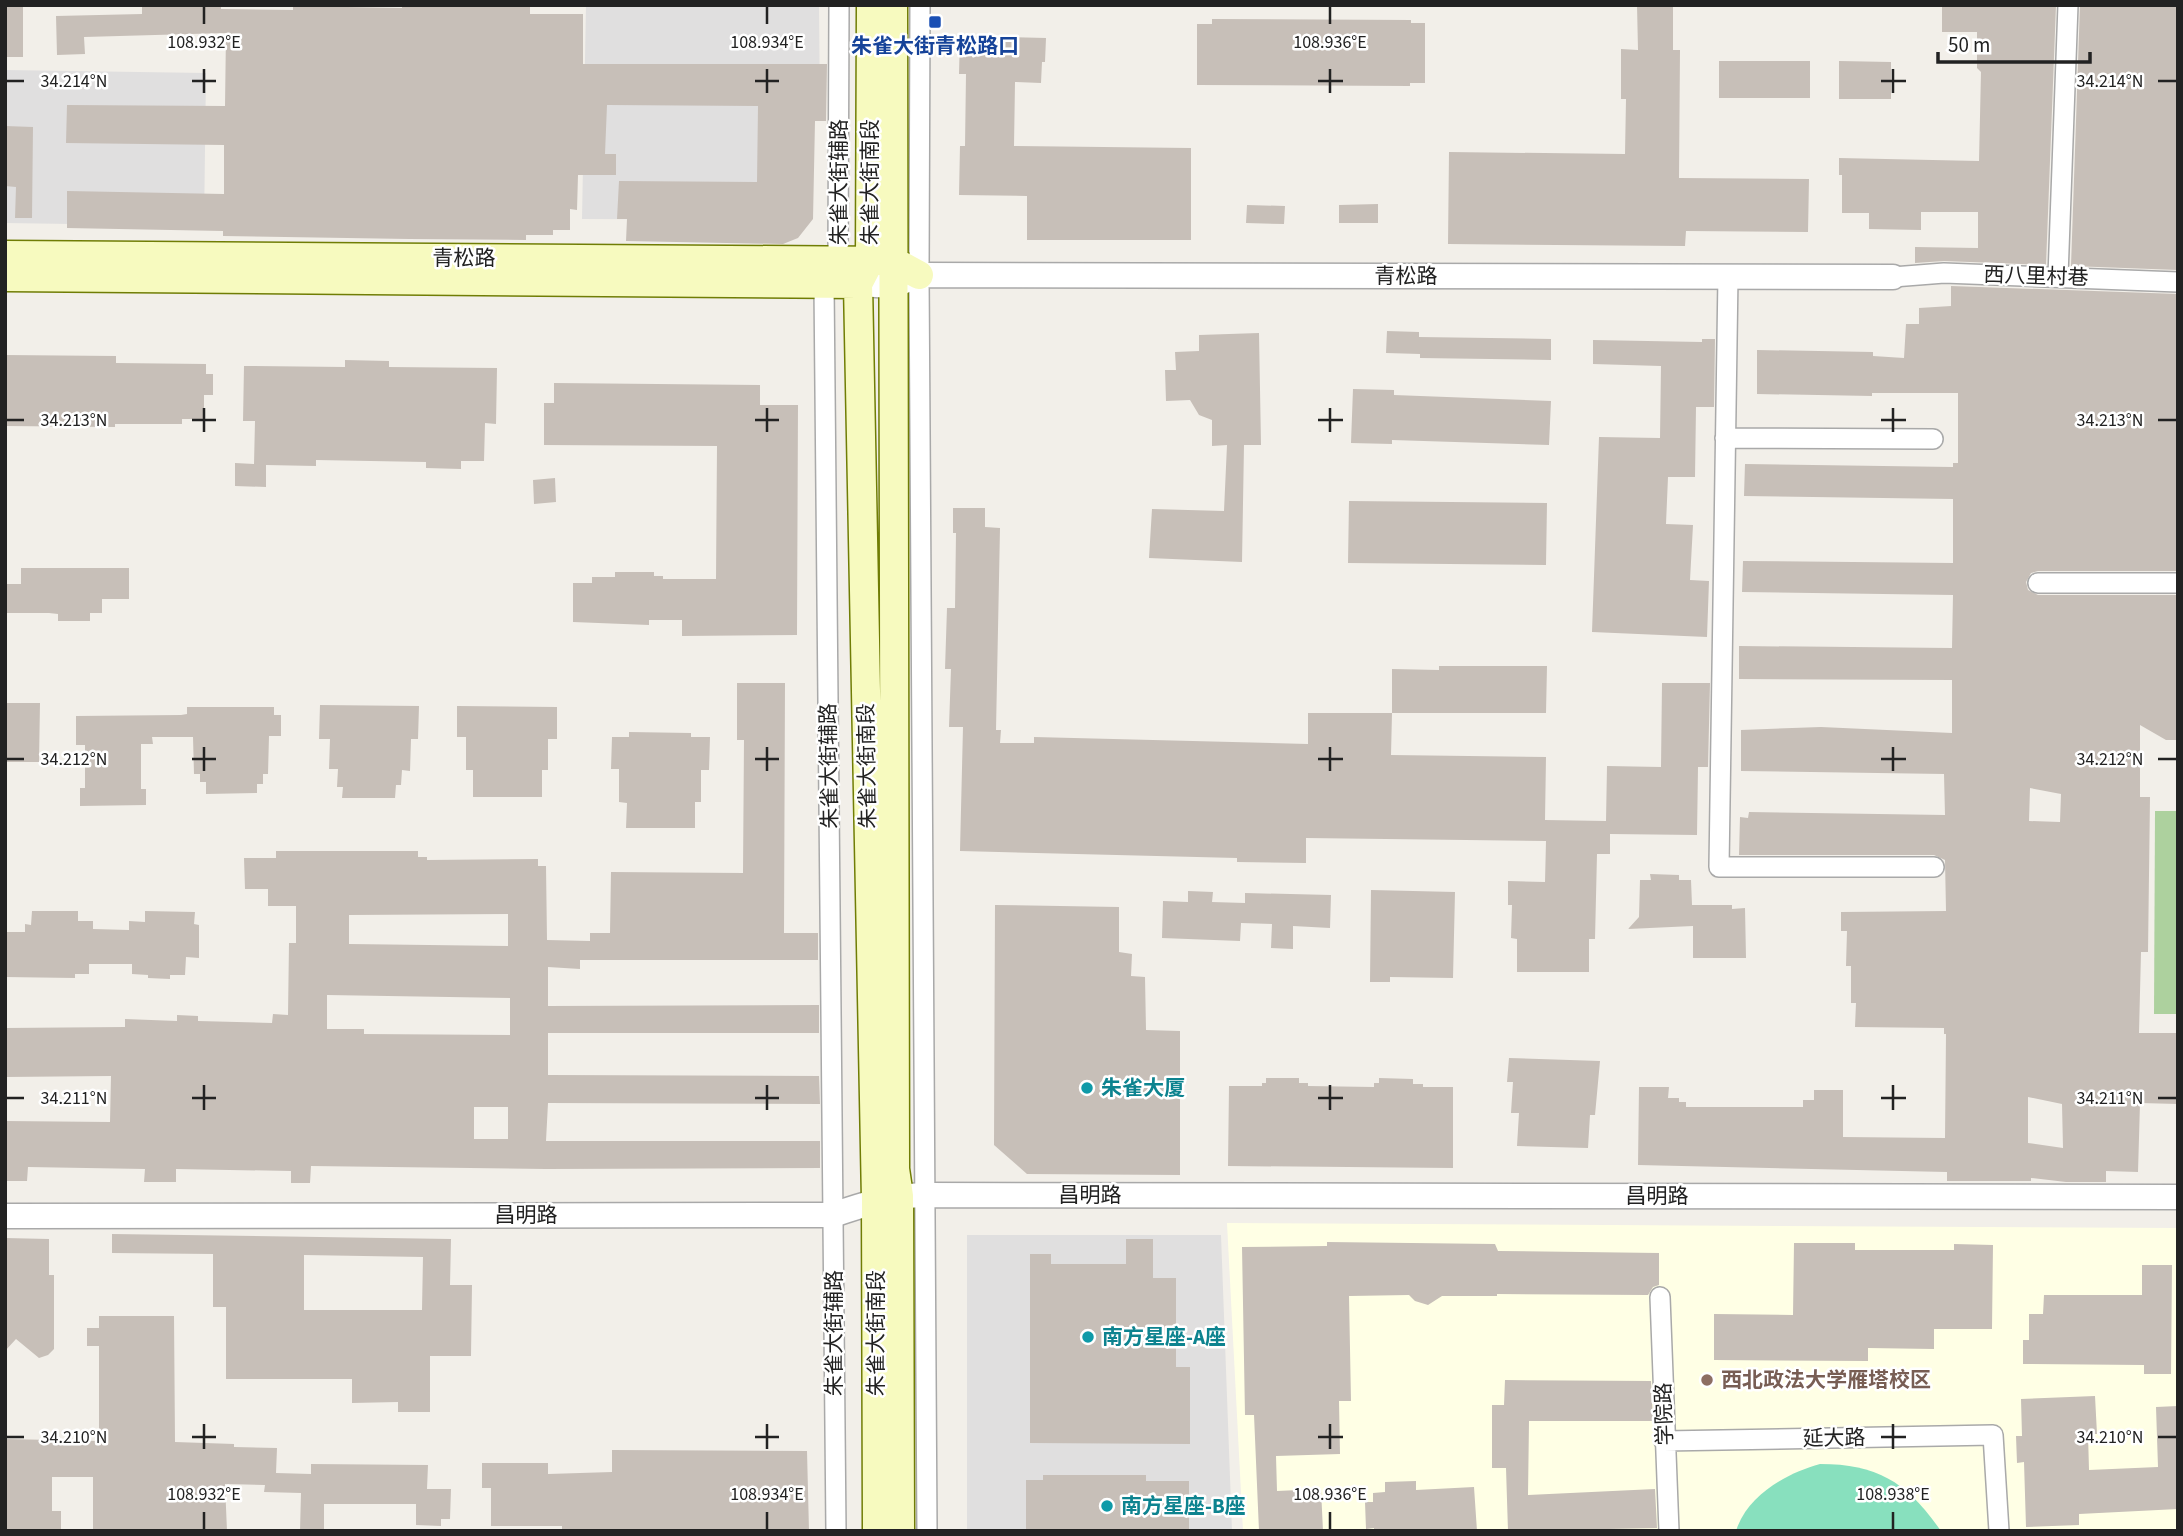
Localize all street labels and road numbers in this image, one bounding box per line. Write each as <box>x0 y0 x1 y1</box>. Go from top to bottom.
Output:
street label: 朱雀大街辅路 <box>824 119 854 245</box>
street label: 朱雀大街南段 <box>855 119 885 245</box>
street label: 青松路 <box>433 243 496 273</box>
street label: 西八里村巷 <box>1983 259 2089 293</box>
street label: 青松路 <box>1375 261 1438 291</box>
street label: 朱雀大街辅路 <box>813 703 845 829</box>
street label: 朱雀大街南段 <box>851 703 883 829</box>
street label: 昌明路 <box>1059 1180 1122 1210</box>
street label: 昌明路 <box>1626 1181 1689 1211</box>
street label: 昌明路 <box>495 1200 558 1230</box>
street label: 朱雀大街辅路 <box>819 1270 849 1396</box>
street label: 朱雀大街南段 <box>861 1270 891 1396</box>
street label: 学院路 <box>1648 1382 1680 1446</box>
street label: 延大路 <box>1802 1422 1866 1454</box>

